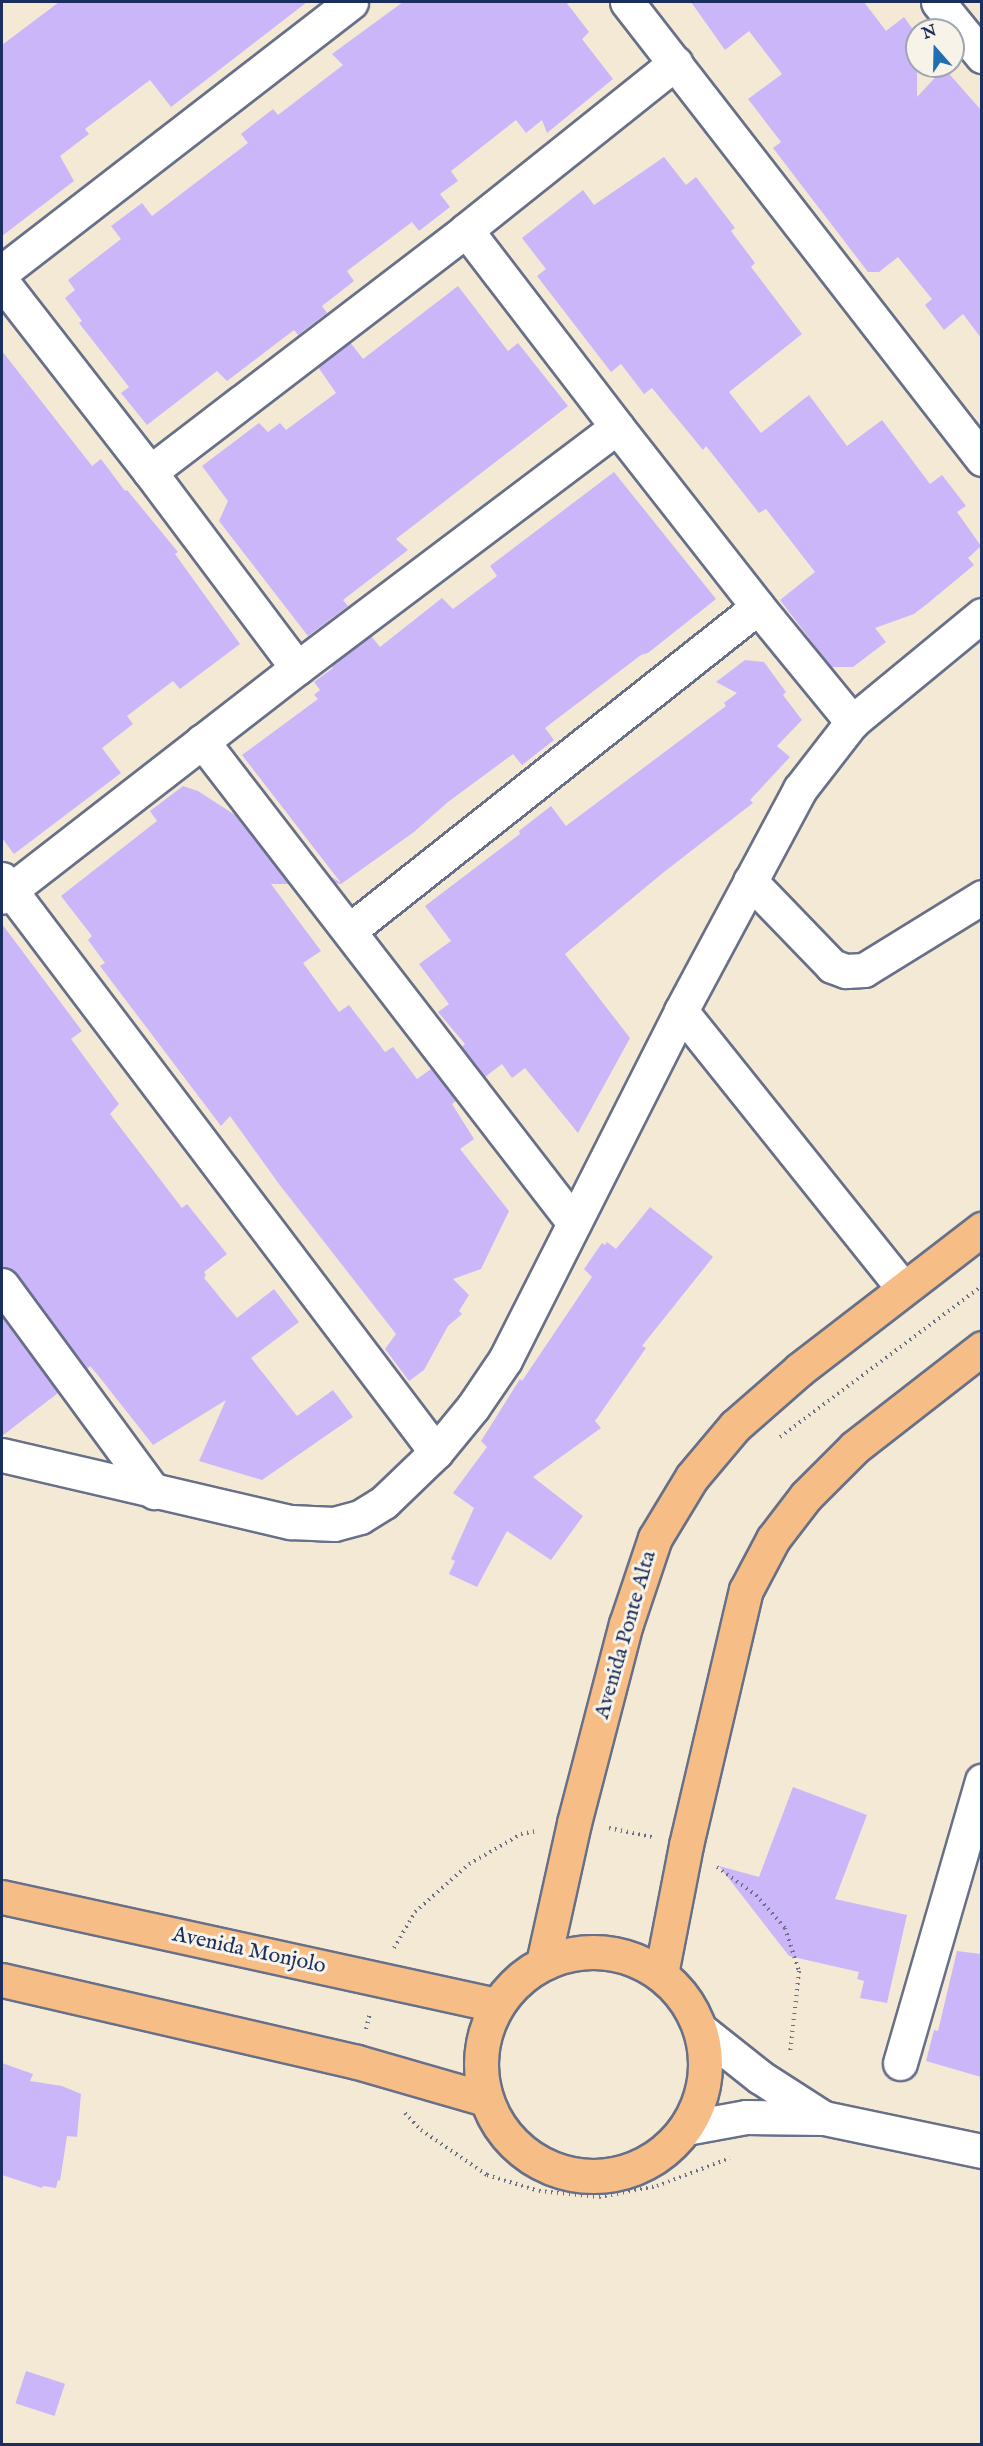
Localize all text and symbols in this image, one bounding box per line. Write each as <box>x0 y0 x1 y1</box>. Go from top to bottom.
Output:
north arrow <box>905 18 965 78</box>
text: N <box>920 21 939 45</box>
street label: Avenida Ponte Alta <box>589 1548 663 1722</box>
street label: Avenida Monjolo <box>170 1922 328 1980</box>

